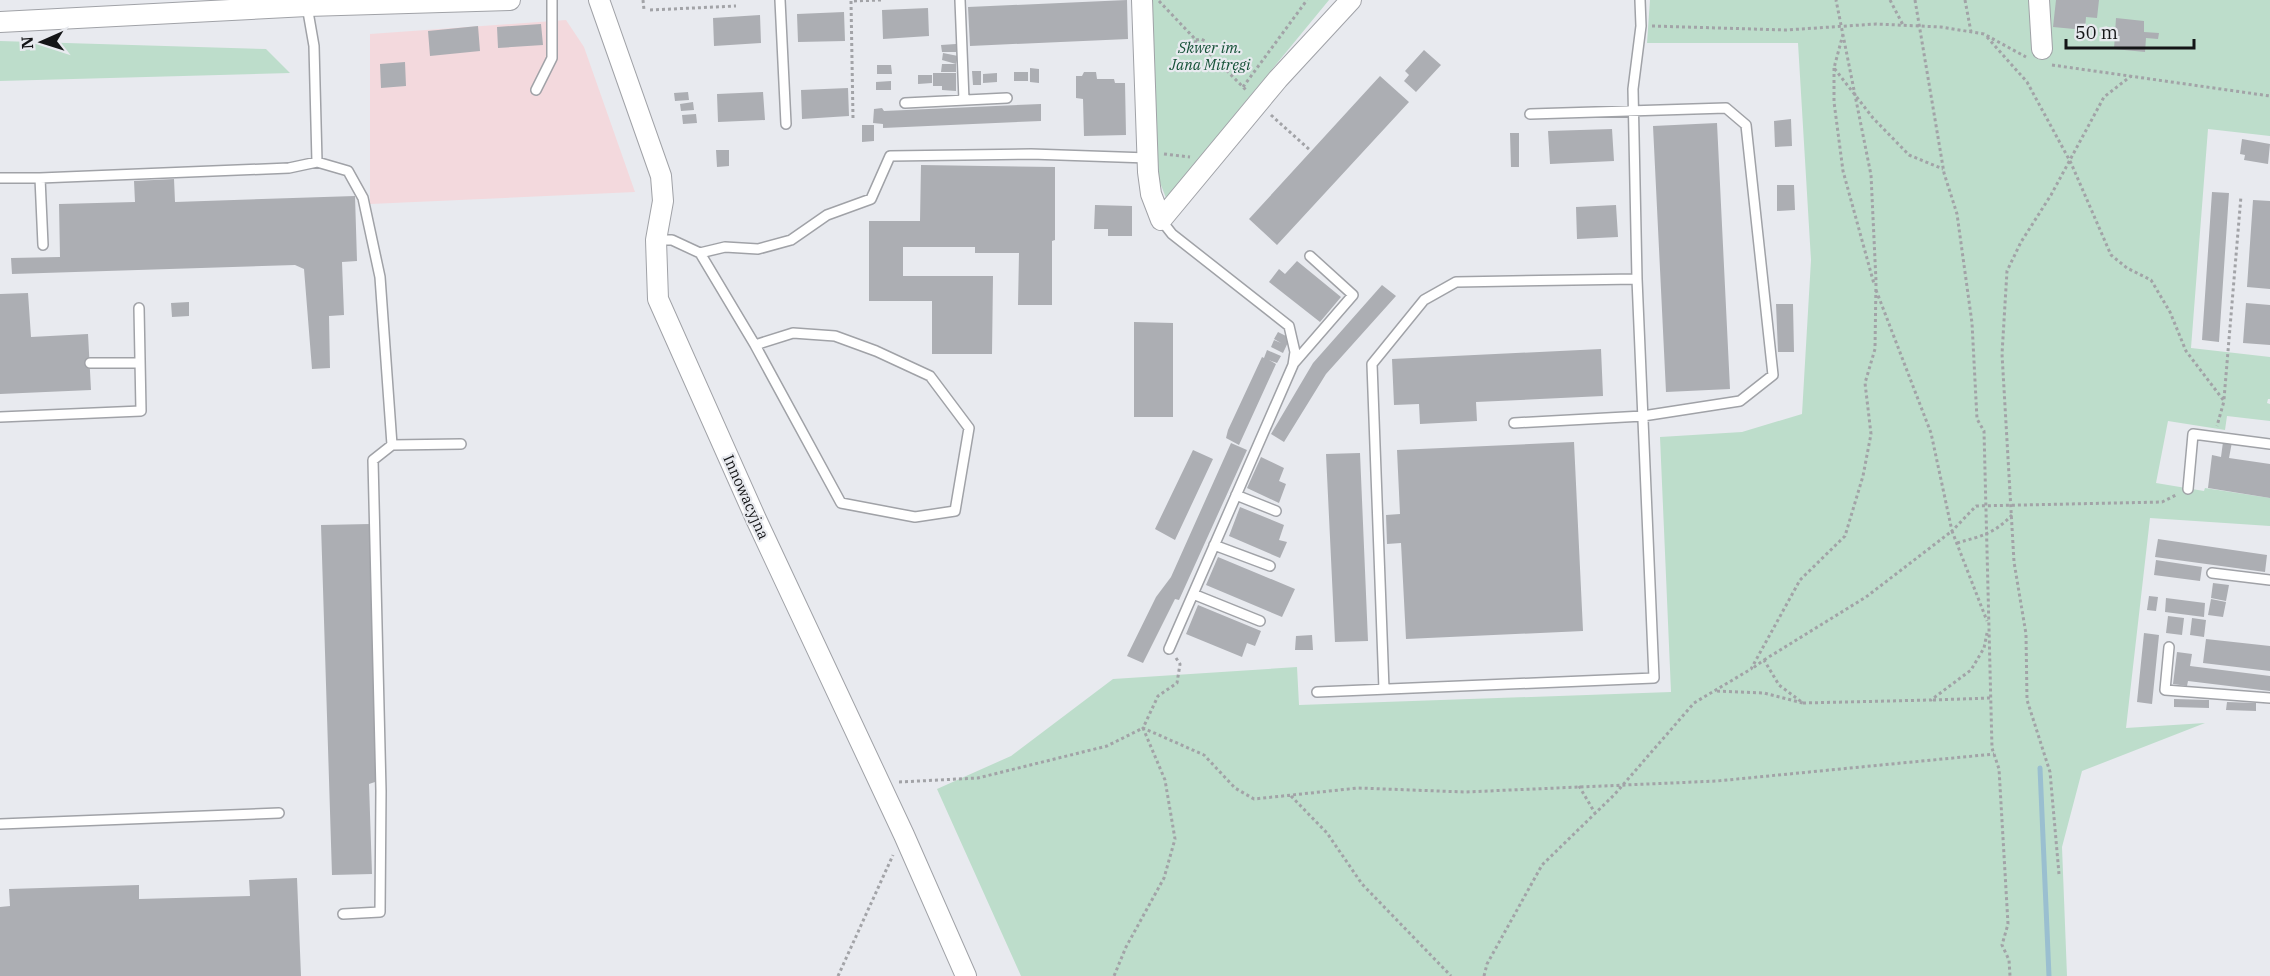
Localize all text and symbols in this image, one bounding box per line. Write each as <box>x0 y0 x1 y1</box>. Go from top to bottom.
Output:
north arrow <box>12 12 72 72</box>
scale bar <box>2066 12 2194 50</box>
text: 50 m <box>2075 21 2118 44</box>
text: N <box>17 36 37 50</box>
park label: Skwer im. Jana Mitręgi <box>1168 38 1251 74</box>
street label: Innowacyjna <box>719 452 774 542</box>

